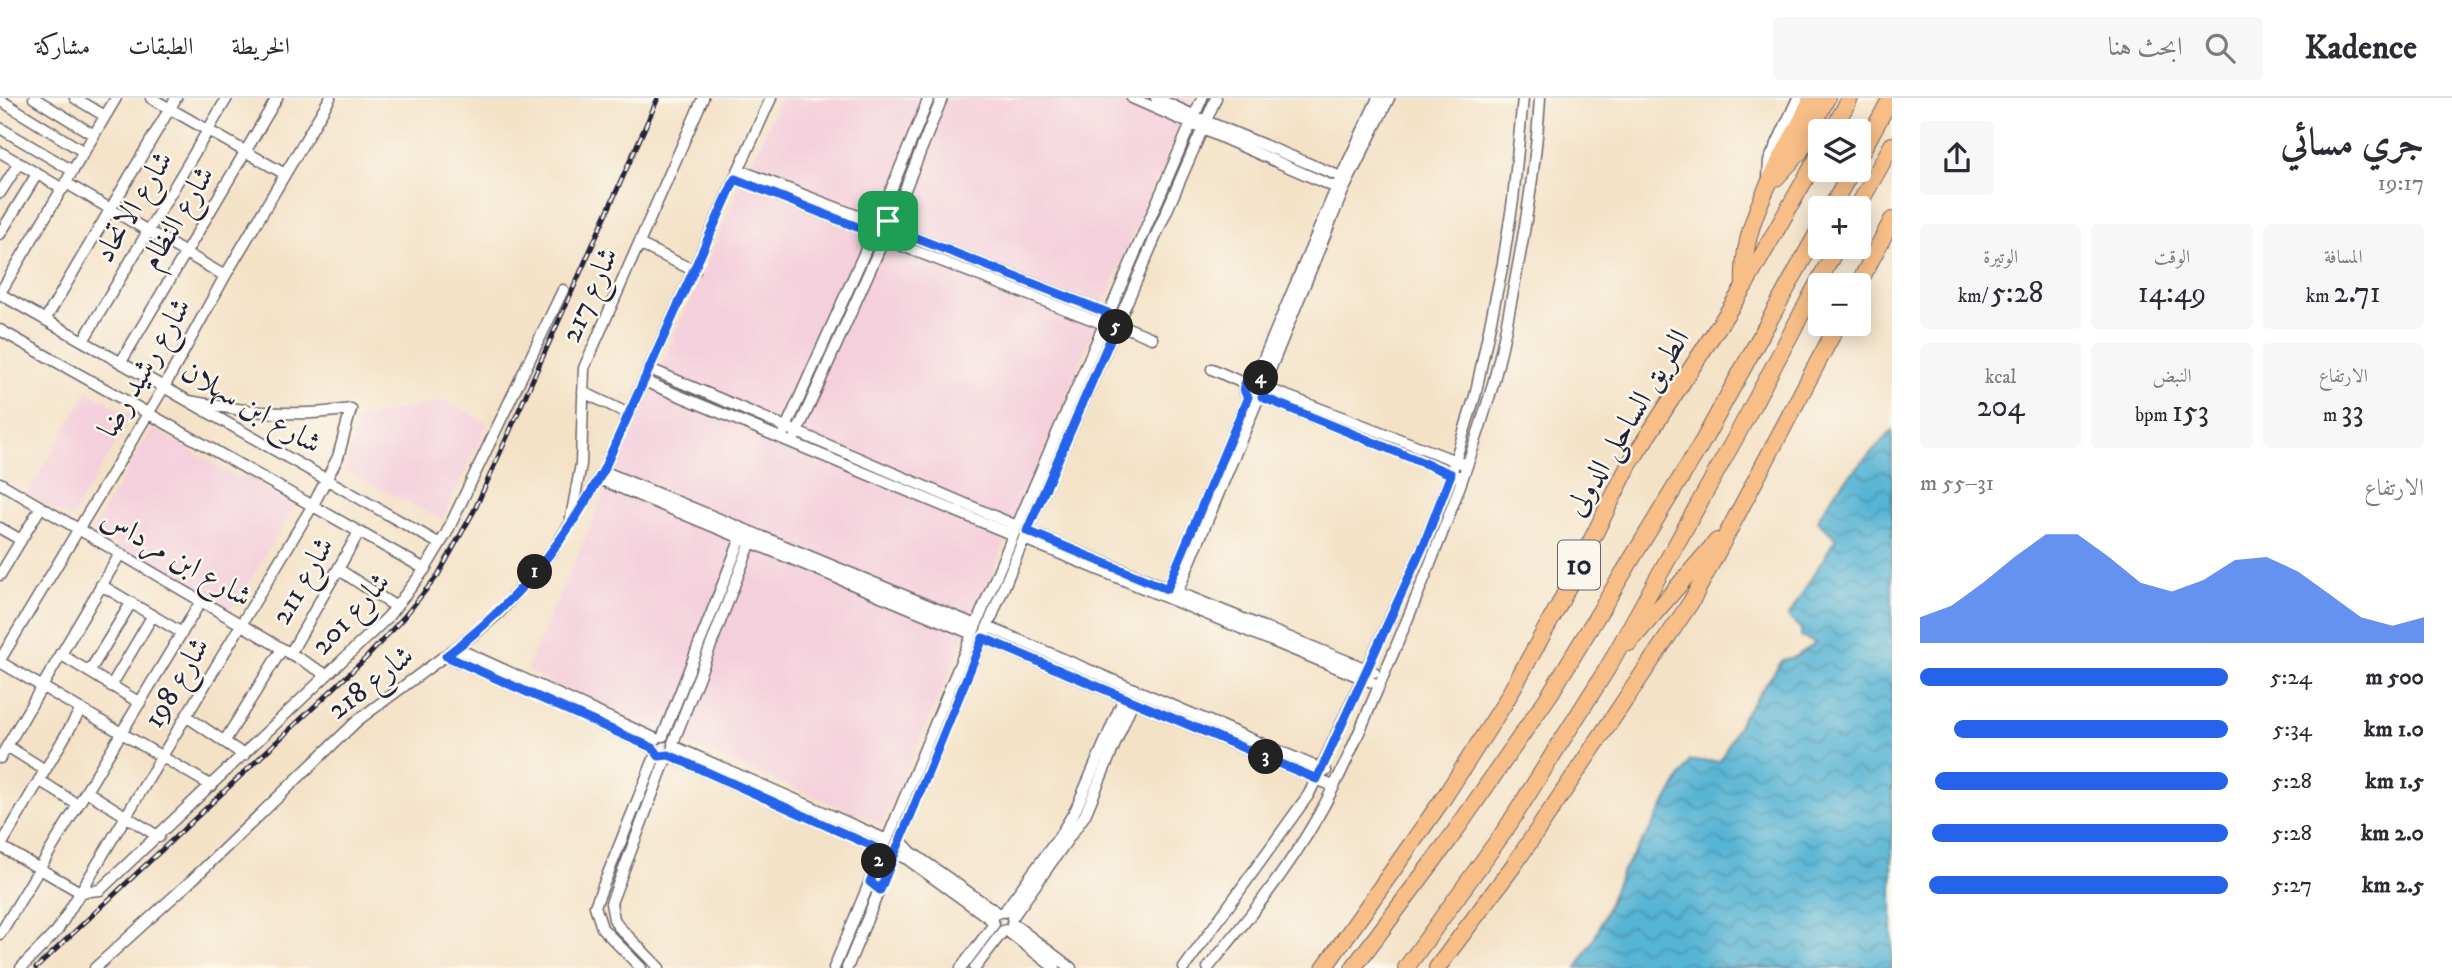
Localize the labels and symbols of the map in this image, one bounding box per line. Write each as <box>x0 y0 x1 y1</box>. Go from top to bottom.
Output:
street label: شارع الاتحاد <box>86 144 186 272</box>
street label: شارع النظام <box>133 159 229 280</box>
pin <box>858 191 918 251</box>
street label: شارع 217 <box>553 242 632 350</box>
street label: شارع رشيد رضا <box>90 292 204 447</box>
pin: 5 <box>1098 310 1134 344</box>
street label: الطريق الساحلى الدولى <box>1558 323 1700 524</box>
street label: شارع ابن سهلان <box>172 353 328 467</box>
pin: 4 <box>1244 360 1278 396</box>
street label: شارع ابن مرداس <box>91 500 258 620</box>
street label: شارع 211 <box>263 530 347 634</box>
road number: 10 <box>1558 540 1600 589</box>
pin: 1 <box>518 554 552 589</box>
street label: شارع 201 <box>303 565 402 667</box>
street label: شارع 198 <box>136 631 223 738</box>
street label: شارع 218 <box>320 638 425 732</box>
pin: 3 <box>1248 740 1284 774</box>
pin: 2 <box>862 844 896 878</box>

